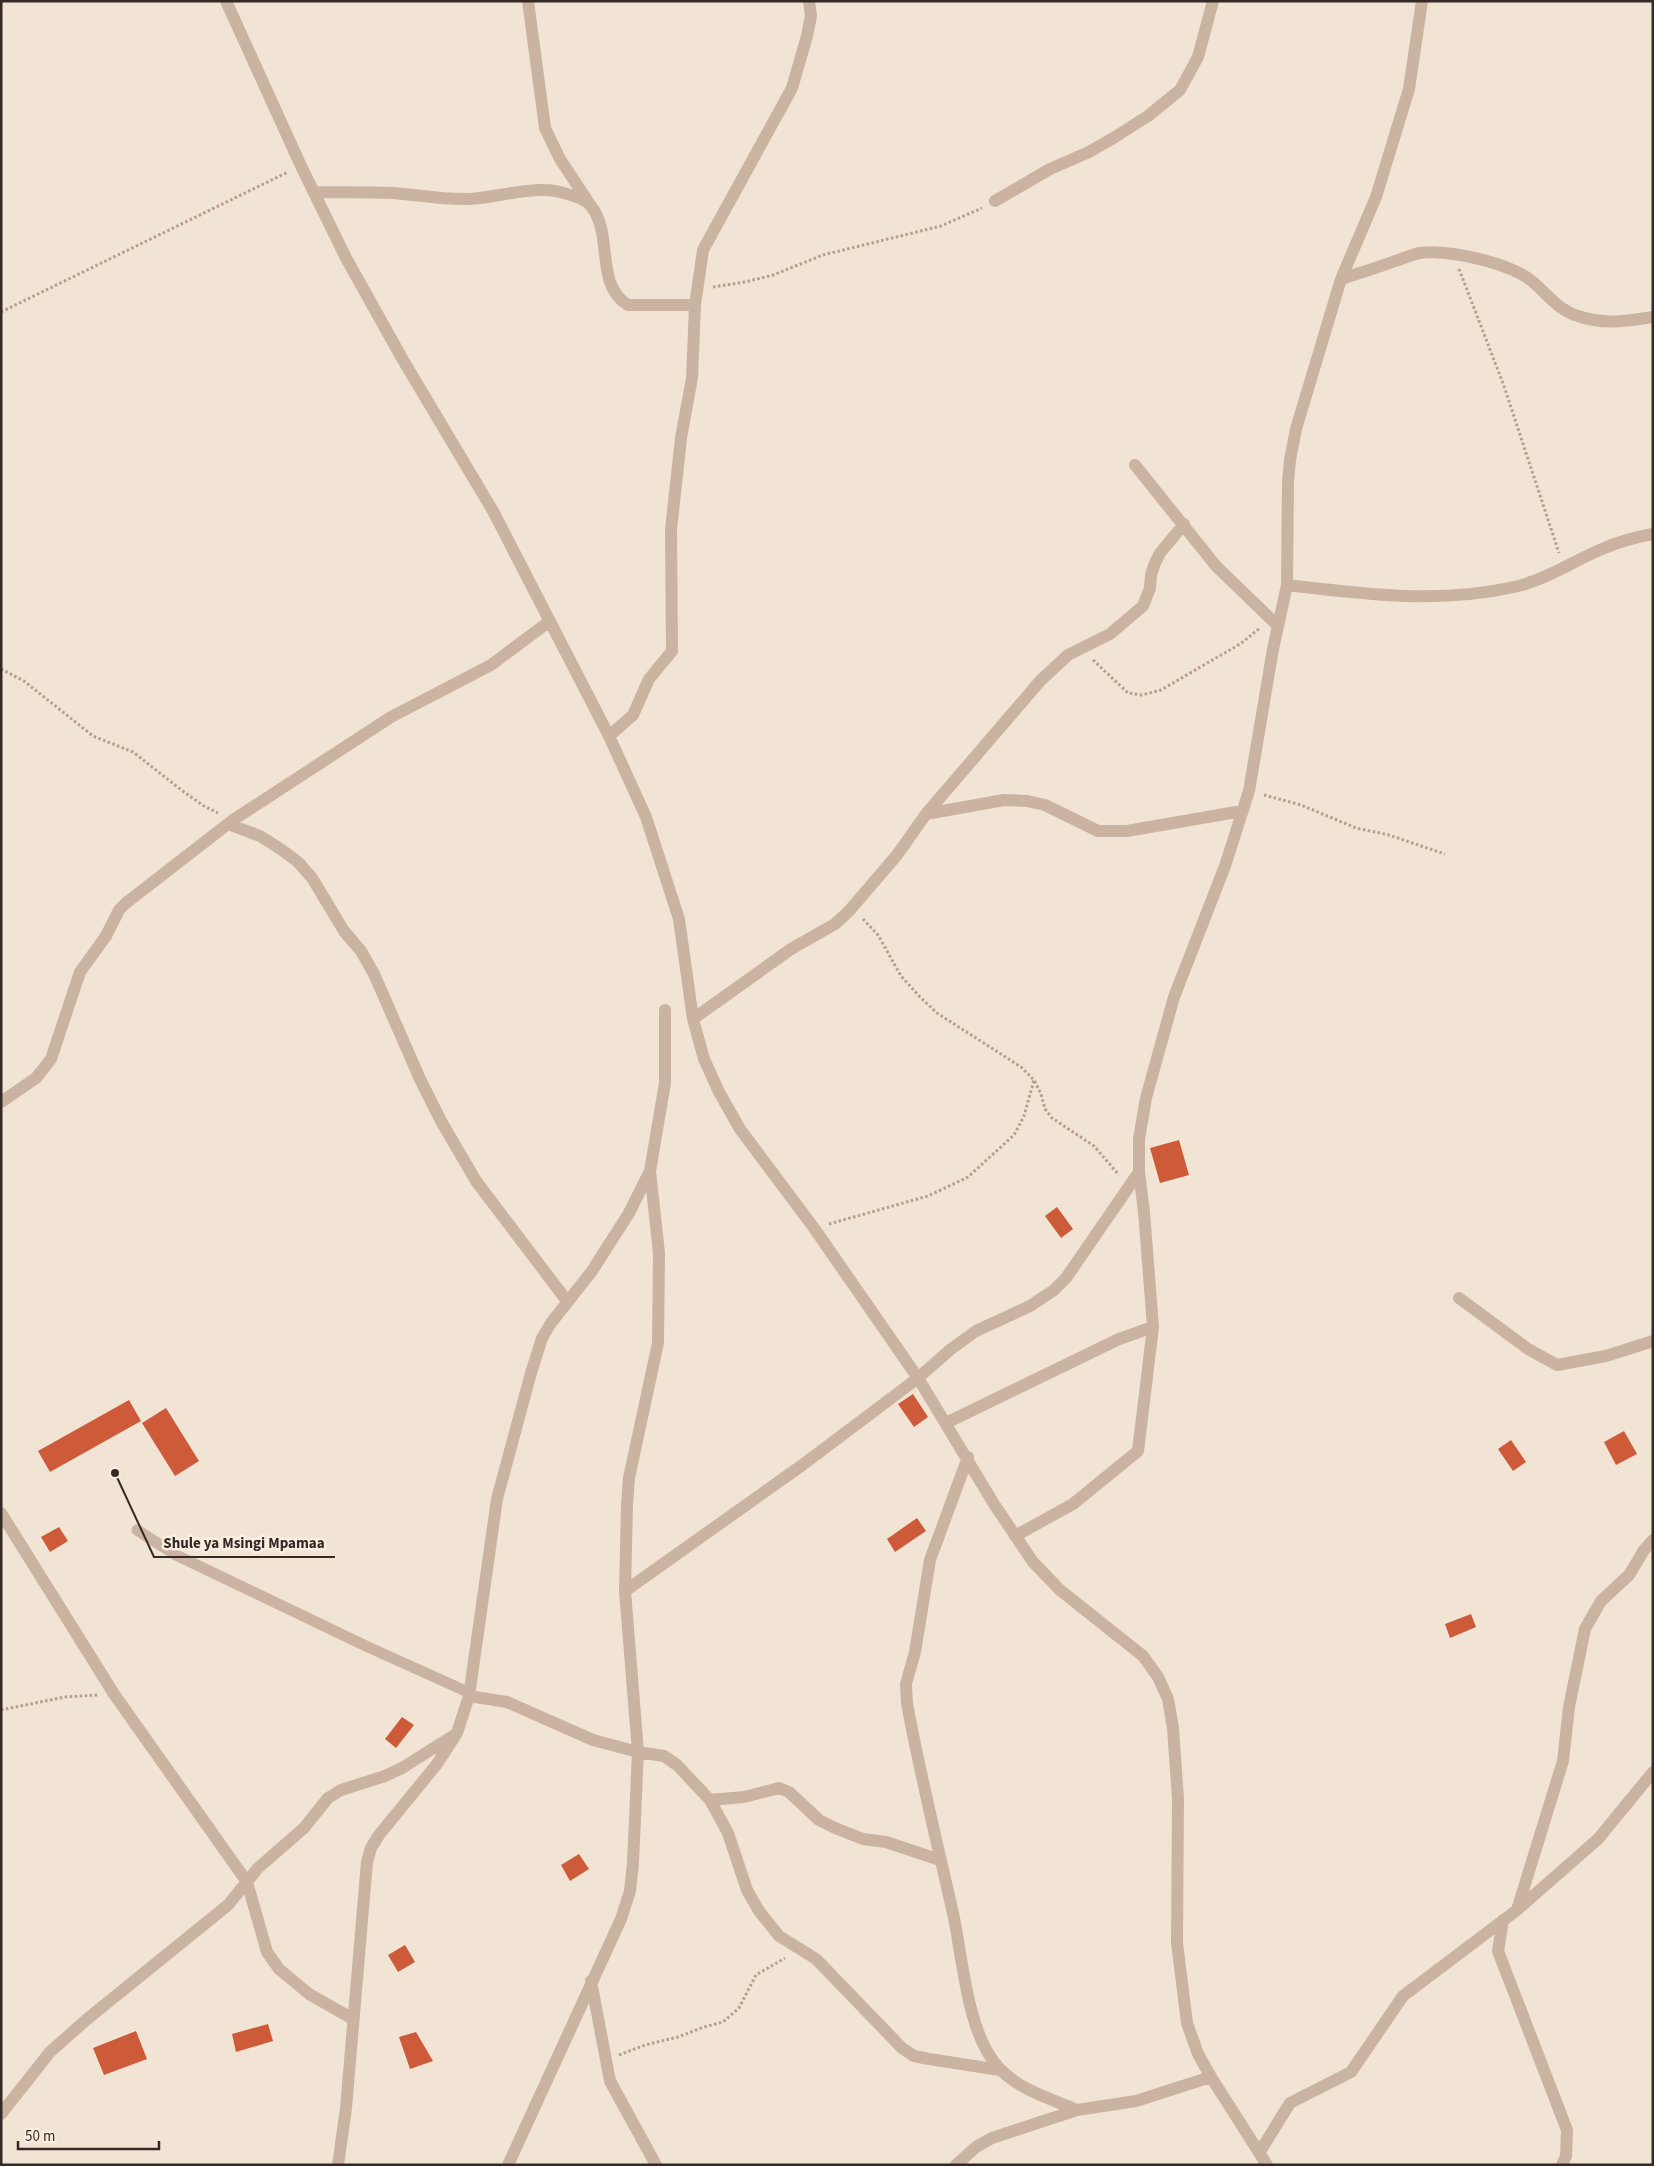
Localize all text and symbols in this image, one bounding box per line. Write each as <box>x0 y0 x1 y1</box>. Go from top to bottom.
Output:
callout: Shule ya Msingi Mpamaa <box>154 1527 335 1557</box>
text: Shule ya Msingi Mpamaa <box>163 1533 325 1554</box>
scale bar <box>18 2118 159 2150</box>
text: 50 m <box>25 2126 55 2147</box>

